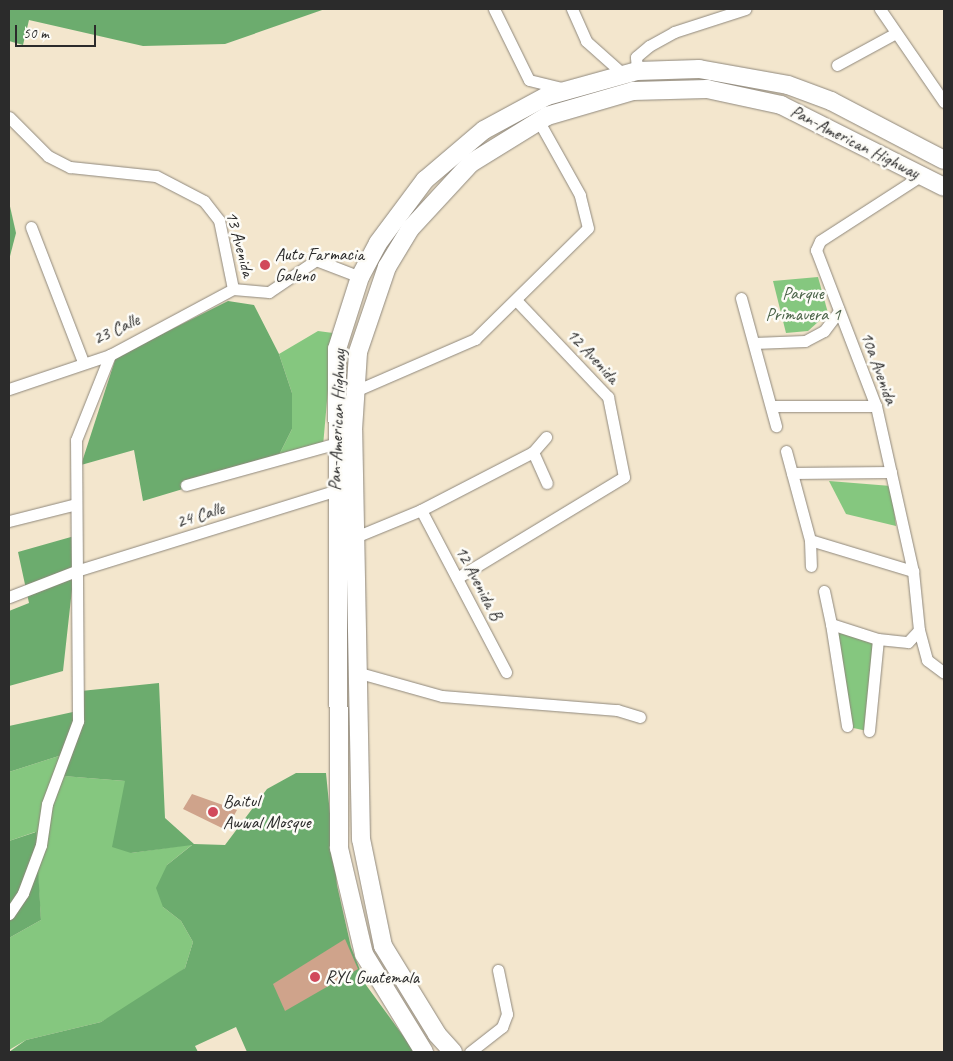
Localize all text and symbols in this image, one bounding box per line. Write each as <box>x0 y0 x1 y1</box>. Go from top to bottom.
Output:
scale bar <box>18 15 99 47</box>
text: 50 m <box>23 24 49 43</box>
street label: Pan-American Highway <box>787 100 923 184</box>
street label: 13 Avenida <box>221 209 259 279</box>
place label: Auto Farmacia Galeno <box>275 244 365 286</box>
marker: Auto Farmacia Galeno <box>259 259 271 271</box>
park label: Parque Primavera 1 <box>765 283 841 326</box>
street label: 23 Calle <box>89 309 143 349</box>
street label: 12 Avenida <box>562 324 624 388</box>
street label: 10a Avenida <box>856 329 902 407</box>
street label: Pan-American Highway <box>324 349 350 491</box>
street label: 24 Calle <box>173 498 227 532</box>
street label: 12 Avenida B <box>450 542 508 624</box>
place label: Baitul Awwal Mosque <box>223 791 311 834</box>
marker: Baitul Awwal Mosque <box>207 806 219 818</box>
place label: RYL Guatemala <box>325 966 419 988</box>
marker: RYL Guatemala <box>309 971 321 983</box>

